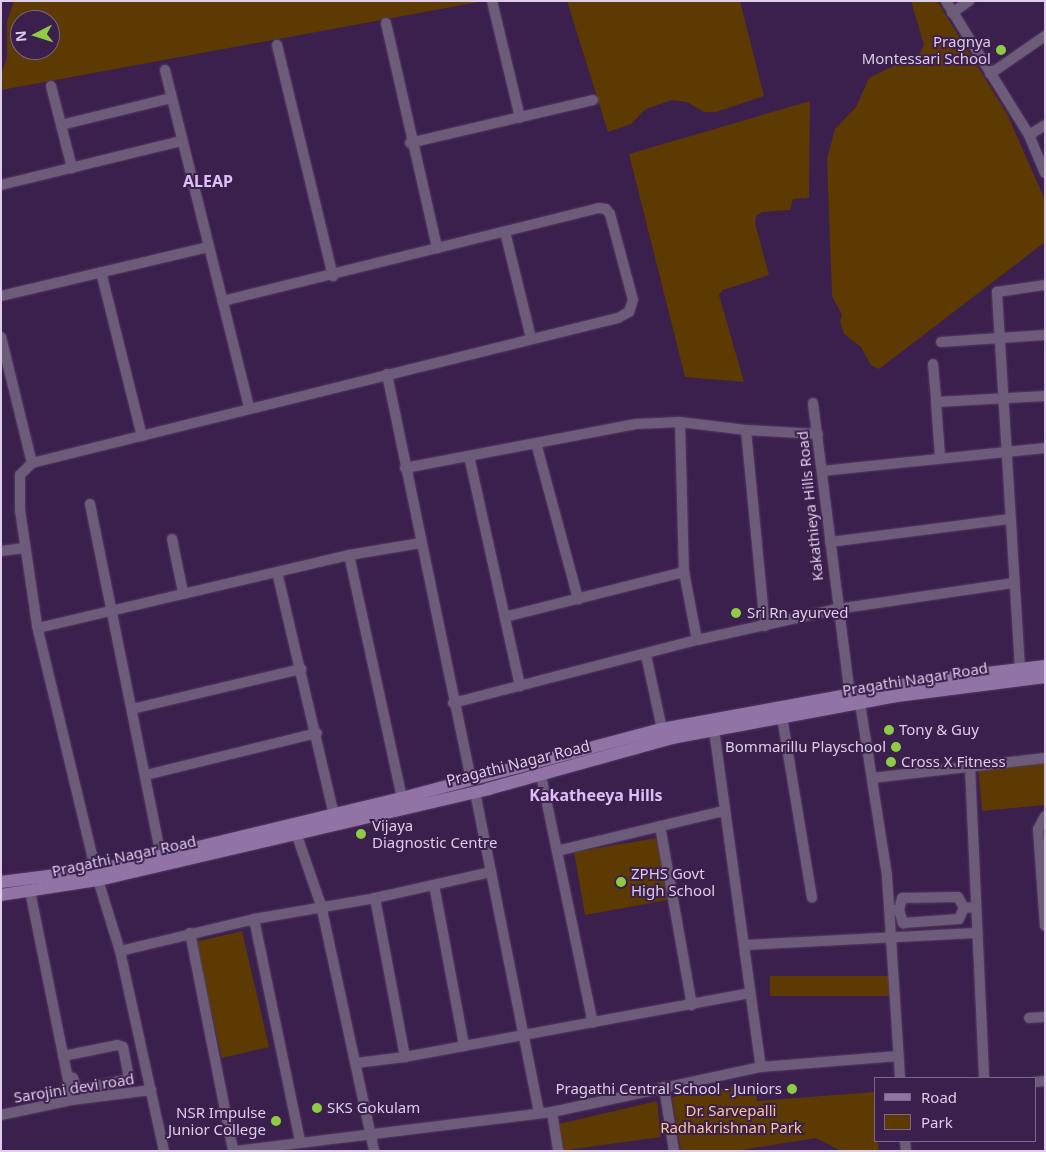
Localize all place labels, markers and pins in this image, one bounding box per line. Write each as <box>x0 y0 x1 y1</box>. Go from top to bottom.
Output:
place label: Pragnya Montessari School <box>862 32 991 67</box>
marker: Pragnya Montessari School <box>995 44 1007 56</box>
place label: Sri Rn ayurved <box>747 604 849 622</box>
marker: Sri Rn ayurved <box>729 606 743 620</box>
place label: Tony & Guy <box>899 721 979 739</box>
marker: Tony & Guy <box>883 724 895 736</box>
place label: Bommarillu Playschool <box>725 738 886 756</box>
marker: Bommarillu Playschool <box>890 741 902 753</box>
place label: Cross X Fitness <box>901 753 1006 771</box>
marker: Cross X Fitness <box>885 756 897 768</box>
place label: Vijaya Diagnostic Centre <box>372 816 497 851</box>
marker: Vijaya Diagnostic Centre <box>354 827 368 841</box>
place label: ZPHS Govt High School <box>631 864 715 899</box>
marker: ZPHS Govt High School <box>615 876 627 888</box>
place label: Pragathi Central School - Juniors <box>556 1080 782 1098</box>
marker: Pragathi Central School - Juniors <box>786 1083 798 1095</box>
place label: SKS Gokulam <box>327 1099 420 1117</box>
marker: SKS Gokulam <box>311 1102 323 1114</box>
place label: NSR Impulse Junior College <box>168 1103 266 1138</box>
marker: NSR Impulse Junior College <box>270 1115 282 1127</box>

